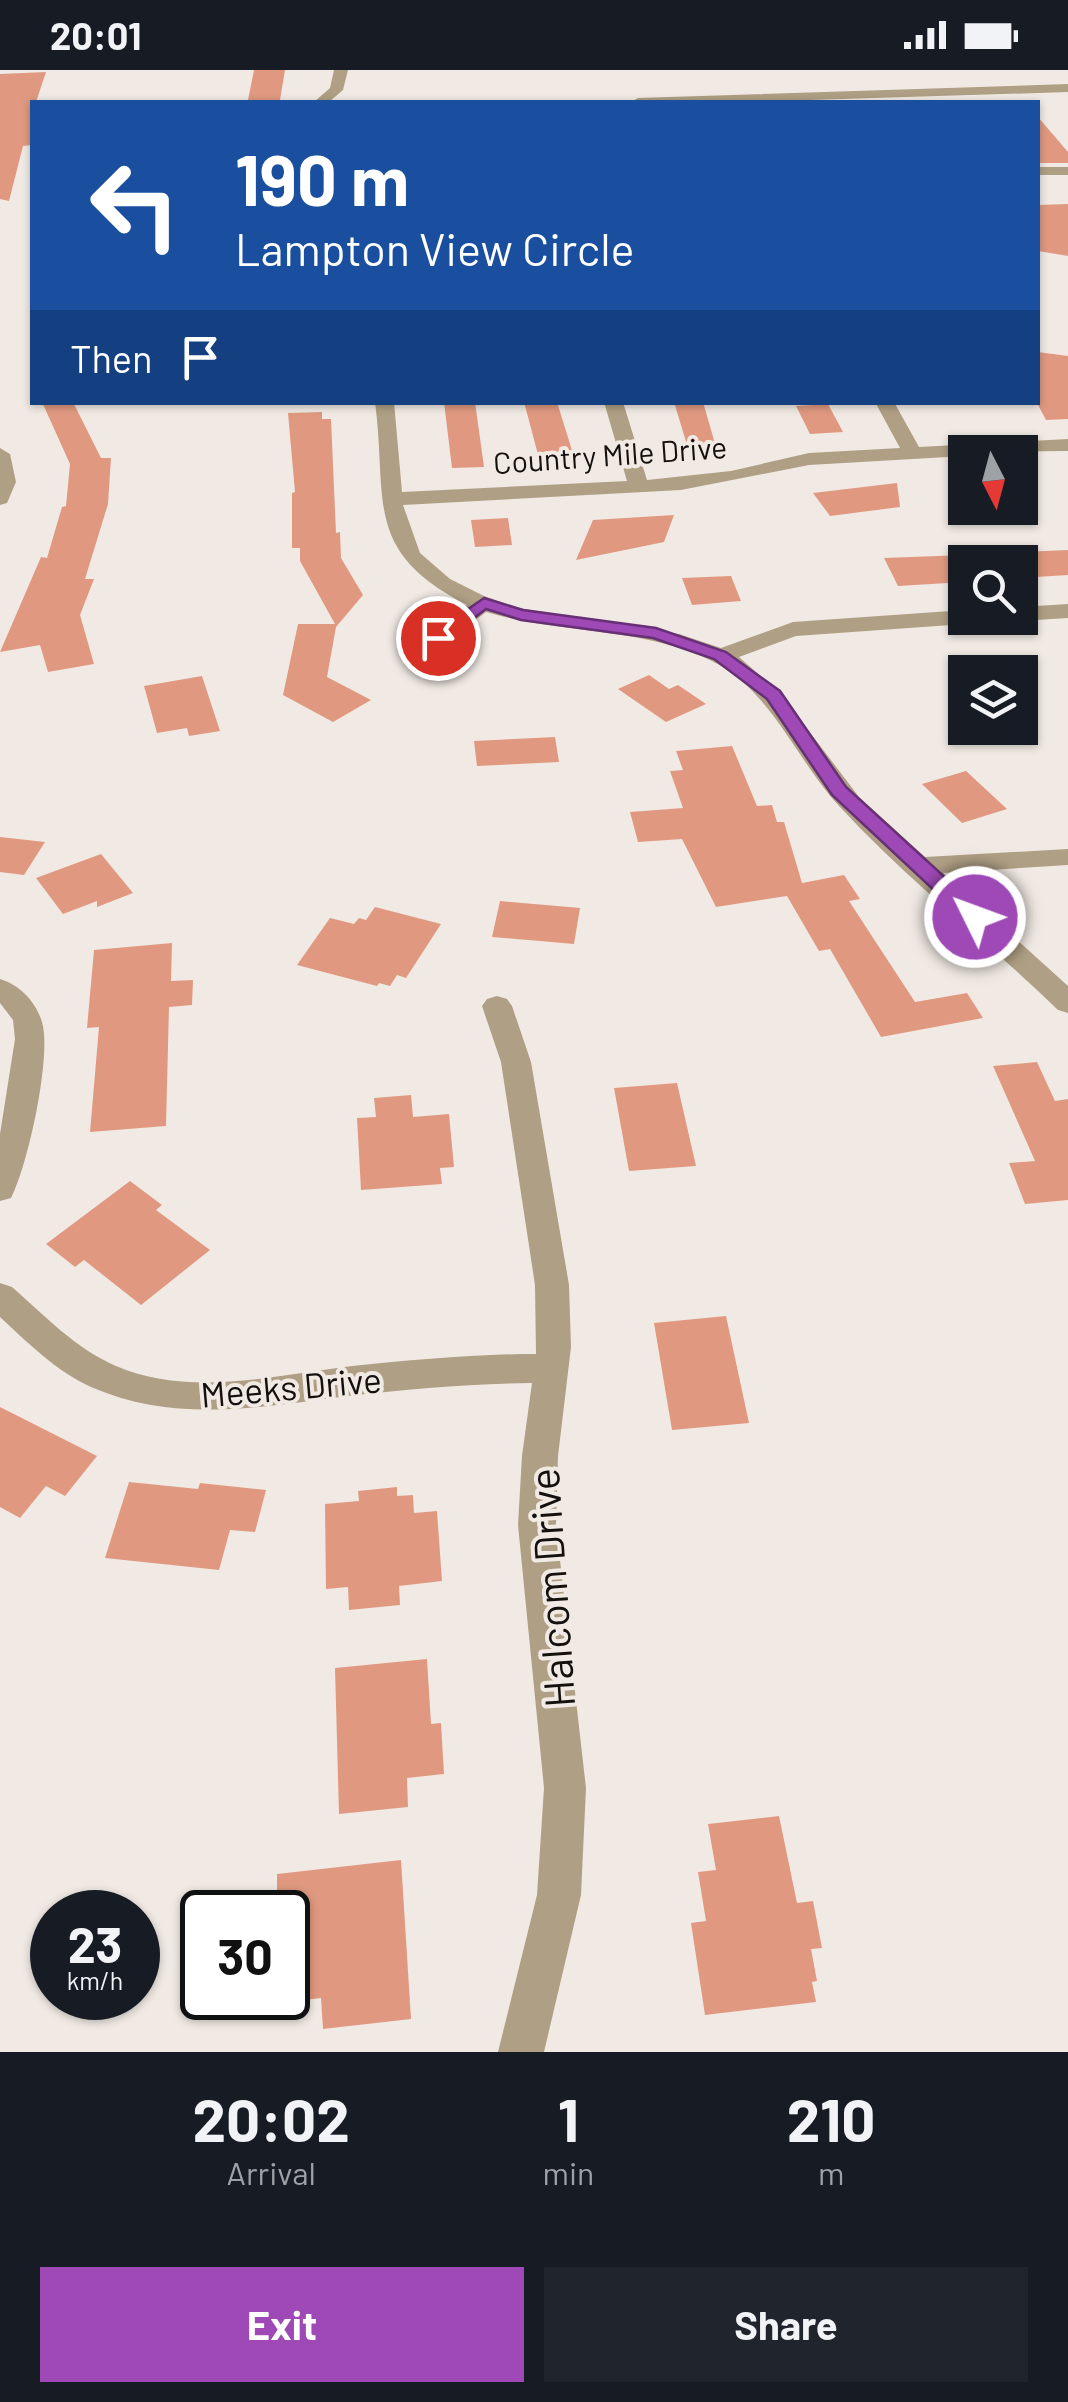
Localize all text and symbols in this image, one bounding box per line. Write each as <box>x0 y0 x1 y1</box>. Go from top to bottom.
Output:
text: 20:01 <box>50 12 141 58</box>
text: 190 m <box>235 136 409 220</box>
icon: left <box>70 140 200 270</box>
text: Lampton View Circle <box>235 221 635 275</box>
icon: arrive <box>173 330 228 385</box>
text: Then <box>70 335 153 381</box>
street label: Country Mile Drive <box>492 428 728 480</box>
north arrow <box>948 435 1038 525</box>
map controls <box>948 435 1038 745</box>
button: search <box>948 545 1038 635</box>
pin <box>396 596 481 681</box>
icon: arrive <box>411 611 466 666</box>
button: layers <box>948 655 1038 745</box>
position arrow <box>923 865 1027 969</box>
street label: Meeks Drive <box>199 1357 383 1415</box>
street label: Halcom Drive <box>517 1467 583 1709</box>
speed limit sign: 30 <box>180 1890 310 2020</box>
text: 23 <box>68 1913 122 1973</box>
text: km/h <box>67 1965 123 1995</box>
text: 20:02 <box>192 2082 350 2154</box>
text: 1 <box>558 2082 579 2154</box>
text: 210 <box>787 2082 875 2154</box>
text: Arrival <box>226 2153 316 2191</box>
text: min <box>542 2153 594 2191</box>
text: m <box>818 2153 844 2191</box>
button: Exit <box>40 2267 524 2382</box>
button: Share <box>544 2267 1028 2382</box>

